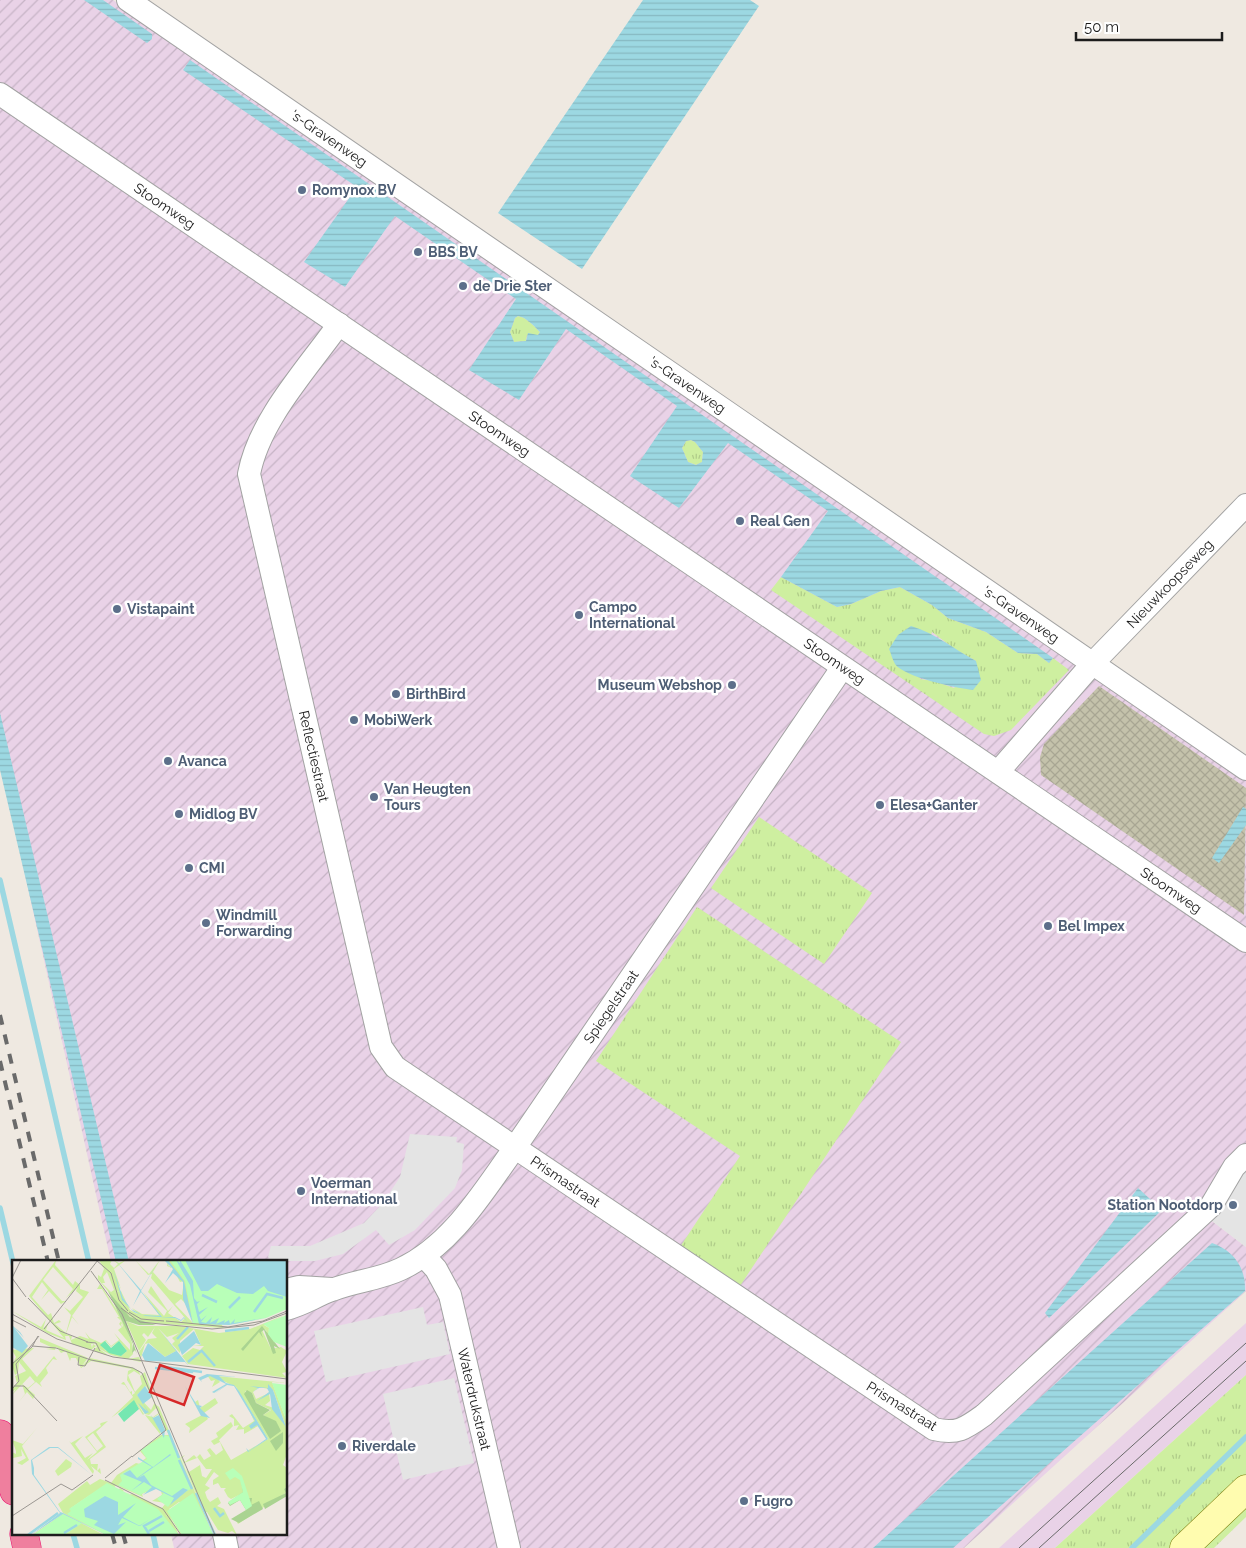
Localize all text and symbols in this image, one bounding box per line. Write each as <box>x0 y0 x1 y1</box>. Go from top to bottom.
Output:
scale bar <box>1076 10 1222 42</box>
text: 50 m <box>1084 18 1119 36</box>
street label: 's-Gravenweg <box>288 106 370 170</box>
street label: Stoomweg <box>131 179 198 232</box>
place label: Romynox BV <box>312 182 397 198</box>
marker: Romynox BV <box>296 184 308 196</box>
place label: BBS BV <box>428 244 478 260</box>
marker: BBS BV <box>412 246 424 258</box>
place label: de Drie Ster <box>473 278 553 294</box>
marker: de Drie Ster <box>457 280 469 292</box>
street label: 's-Gravenweg <box>646 353 729 417</box>
street label: Stoomweg <box>466 407 533 460</box>
place label: Real Gen <box>750 513 810 529</box>
marker: Real Gen <box>734 515 746 527</box>
street label: Nieuwkoopseweg <box>1123 536 1216 631</box>
street label: 's-Gravenweg <box>980 582 1062 646</box>
place label: Campo International <box>589 599 676 631</box>
place label: Vistapaint <box>127 601 195 617</box>
marker: Vistapaint <box>111 603 123 615</box>
marker: Campo International <box>573 609 585 621</box>
street label: Stoomweg <box>801 635 868 688</box>
place label: Museum Webshop <box>598 677 722 693</box>
marker: Museum Webshop <box>726 679 738 691</box>
place label: BirthBird <box>406 686 466 702</box>
marker: BirthBird <box>390 688 402 700</box>
street label: Reflectiestraat <box>296 709 332 804</box>
place label: MobiWerk <box>364 712 432 728</box>
marker: MobiWerk <box>348 714 360 726</box>
place label: Avanca <box>178 753 227 769</box>
marker: Avanca <box>162 755 174 767</box>
place label: Van Heugten Tours <box>384 781 471 813</box>
marker: Van Heugten Tours <box>368 791 380 803</box>
place label: Elesa+Ganter <box>890 797 978 813</box>
marker: Elesa+Ganter <box>874 799 886 811</box>
place label: Midlog BV <box>189 806 258 822</box>
marker: Midlog BV <box>173 808 185 820</box>
place label: CMI <box>199 860 225 876</box>
marker: CMI <box>183 862 195 874</box>
street label: Stoomweg <box>1137 864 1205 916</box>
place label: Windmill Forwarding <box>216 907 293 939</box>
marker: Windmill Forwarding <box>200 917 212 929</box>
place label: Bel Impex <box>1058 918 1125 934</box>
marker: Bel Impex <box>1042 920 1054 932</box>
street label: Spiegelstraat <box>580 967 642 1047</box>
street label: Prismastraat <box>528 1152 603 1211</box>
place label: Voerman International <box>311 1175 398 1207</box>
marker: Voerman International <box>295 1185 307 1197</box>
place label: Station Nootdorp <box>1107 1197 1223 1213</box>
marker: Station Nootdorp <box>1227 1199 1239 1211</box>
inset map <box>12 1260 288 1536</box>
street label: Waterdrukstraat <box>455 1346 494 1452</box>
street label: Prismastraat <box>864 1378 940 1434</box>
place label: Riverdale <box>352 1438 416 1454</box>
marker: Riverdale <box>336 1440 348 1452</box>
place label: Fugro <box>754 1493 794 1509</box>
marker: Fugro <box>738 1495 750 1507</box>

